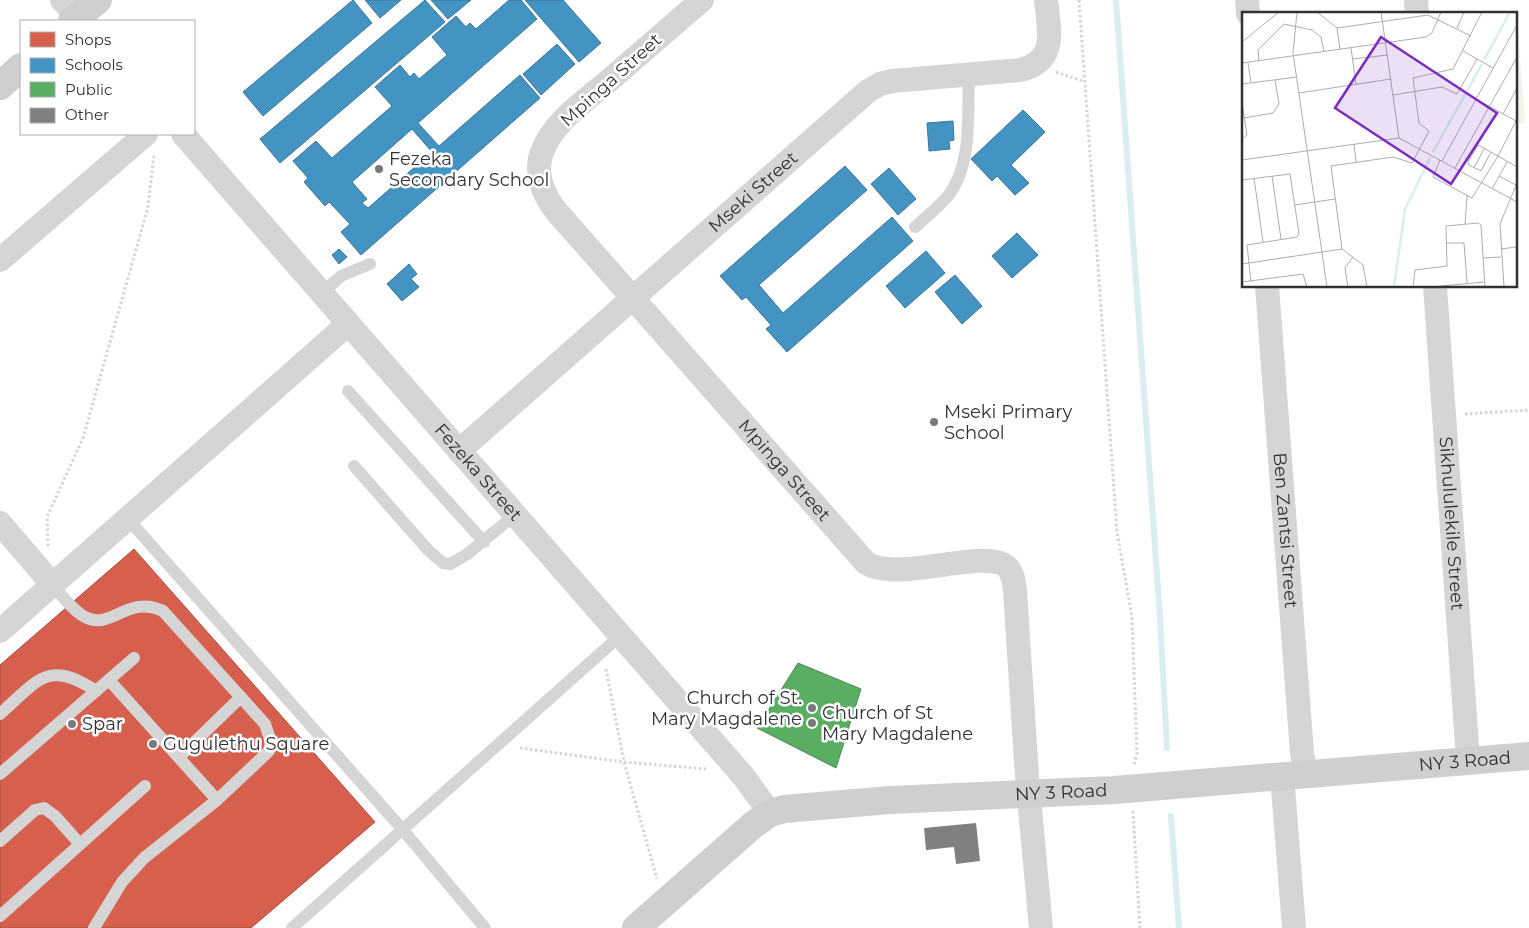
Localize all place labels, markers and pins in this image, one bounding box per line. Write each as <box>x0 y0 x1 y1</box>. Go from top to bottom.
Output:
place label: Fezeka Secondary School <box>389 148 549 191</box>
marker: Fezeka Secondary School <box>373 163 385 175</box>
place label: Mseki Primary School <box>944 401 1072 444</box>
marker: Mseki Primary School <box>928 416 940 428</box>
place label: Church of St. Mary Magdalene <box>651 687 802 730</box>
marker: Church of St. Mary Magdalene <box>806 702 818 714</box>
place label: Church of St Mary Magdalene <box>822 702 973 745</box>
place label: Spar <box>82 713 123 735</box>
marker: Church of St Mary Magdalene <box>806 717 818 729</box>
marker: Spar <box>66 718 78 730</box>
place label: Gugulethu Square <box>163 733 329 755</box>
marker: Gugulethu Square <box>147 738 159 750</box>

